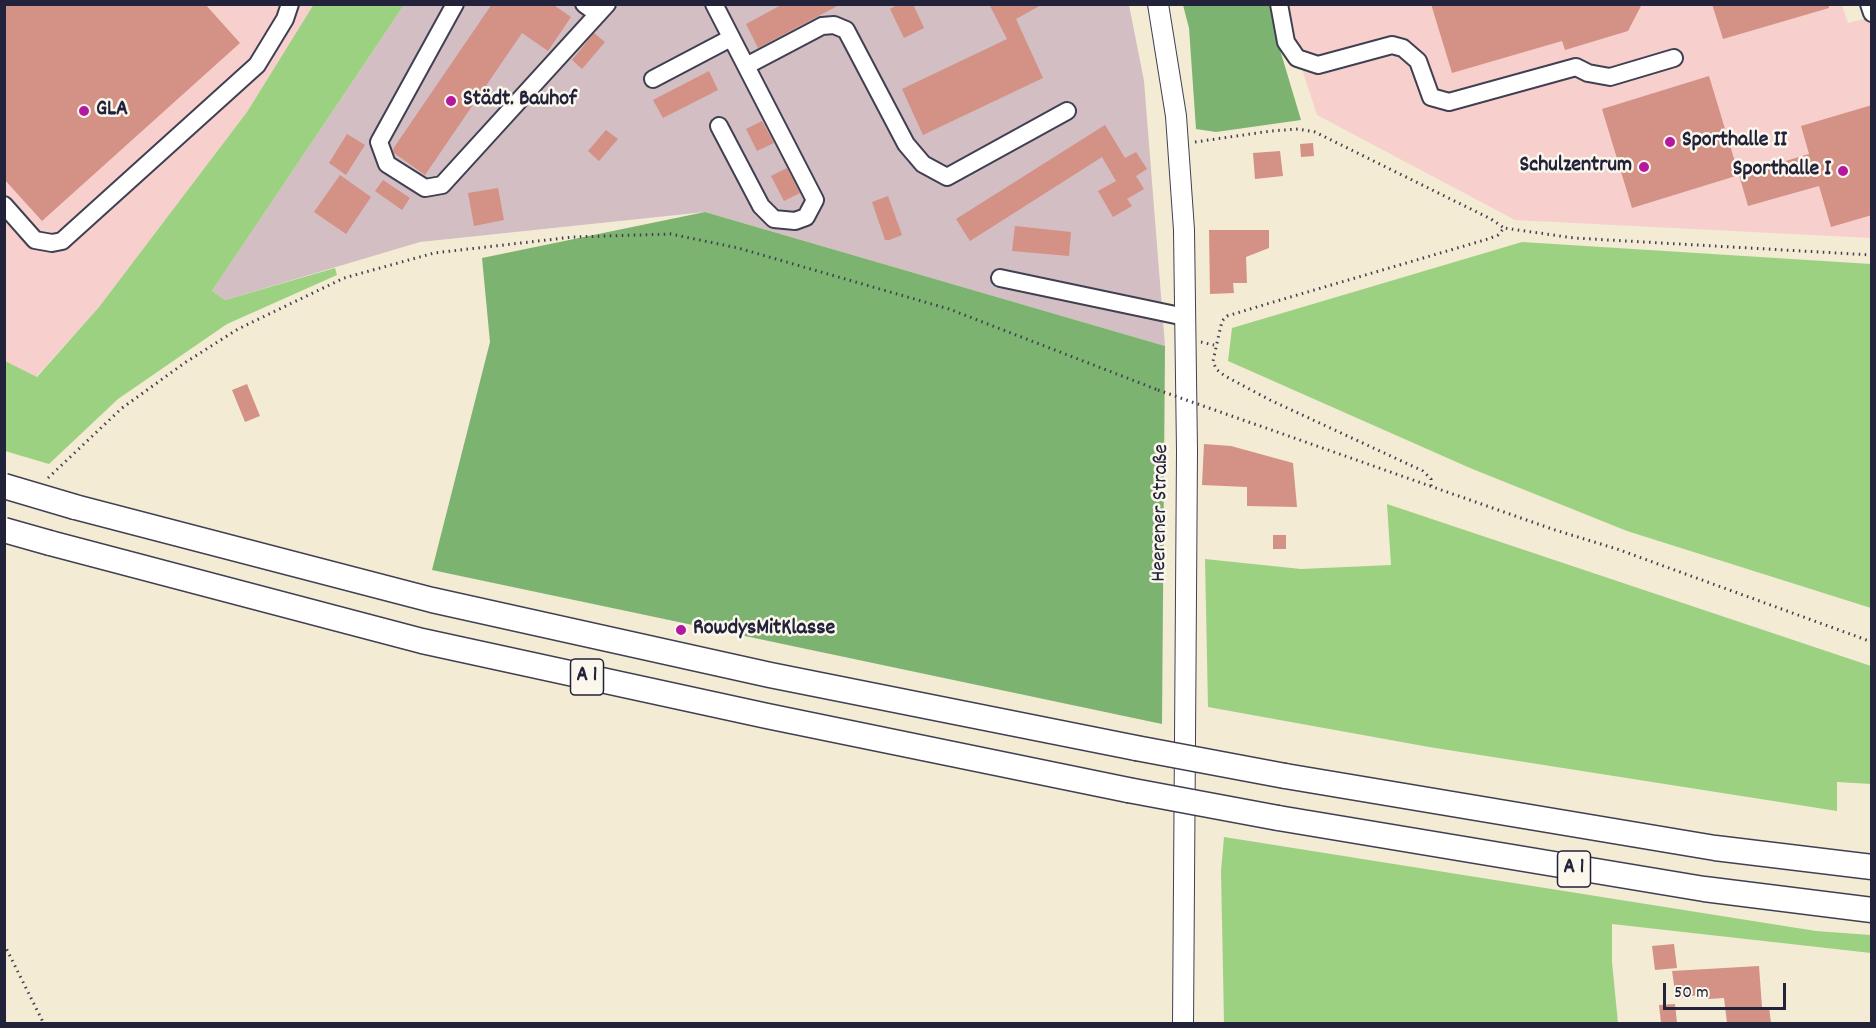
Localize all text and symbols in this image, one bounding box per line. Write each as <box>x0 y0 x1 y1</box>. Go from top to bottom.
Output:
place label: Städt. Bauhof <box>463 88 577 114</box>
marker: Städt. Bauhof <box>444 94 458 108</box>
place label: GLA <box>96 98 128 124</box>
marker: GLA <box>77 104 91 118</box>
place label: Sporthalle II <box>1682 129 1787 155</box>
marker: Sporthalle II <box>1663 135 1677 149</box>
place label: Schulzentrum <box>1520 154 1632 180</box>
place label: Sporthalle I <box>1733 158 1831 184</box>
marker: Schulzentrum <box>1637 160 1651 174</box>
marker: Sporthalle I <box>1836 164 1850 178</box>
street label: Heerener Straße <box>1148 444 1176 582</box>
place label: RowdysMitKlasse <box>693 617 835 643</box>
marker: RowdysMitKlasse <box>674 623 688 637</box>
road number: A 1 <box>570 659 604 695</box>
road number: A 1 <box>1558 851 1590 887</box>
scale bar <box>1666 971 1789 1009</box>
text: 50 m <box>1674 981 1709 1006</box>

